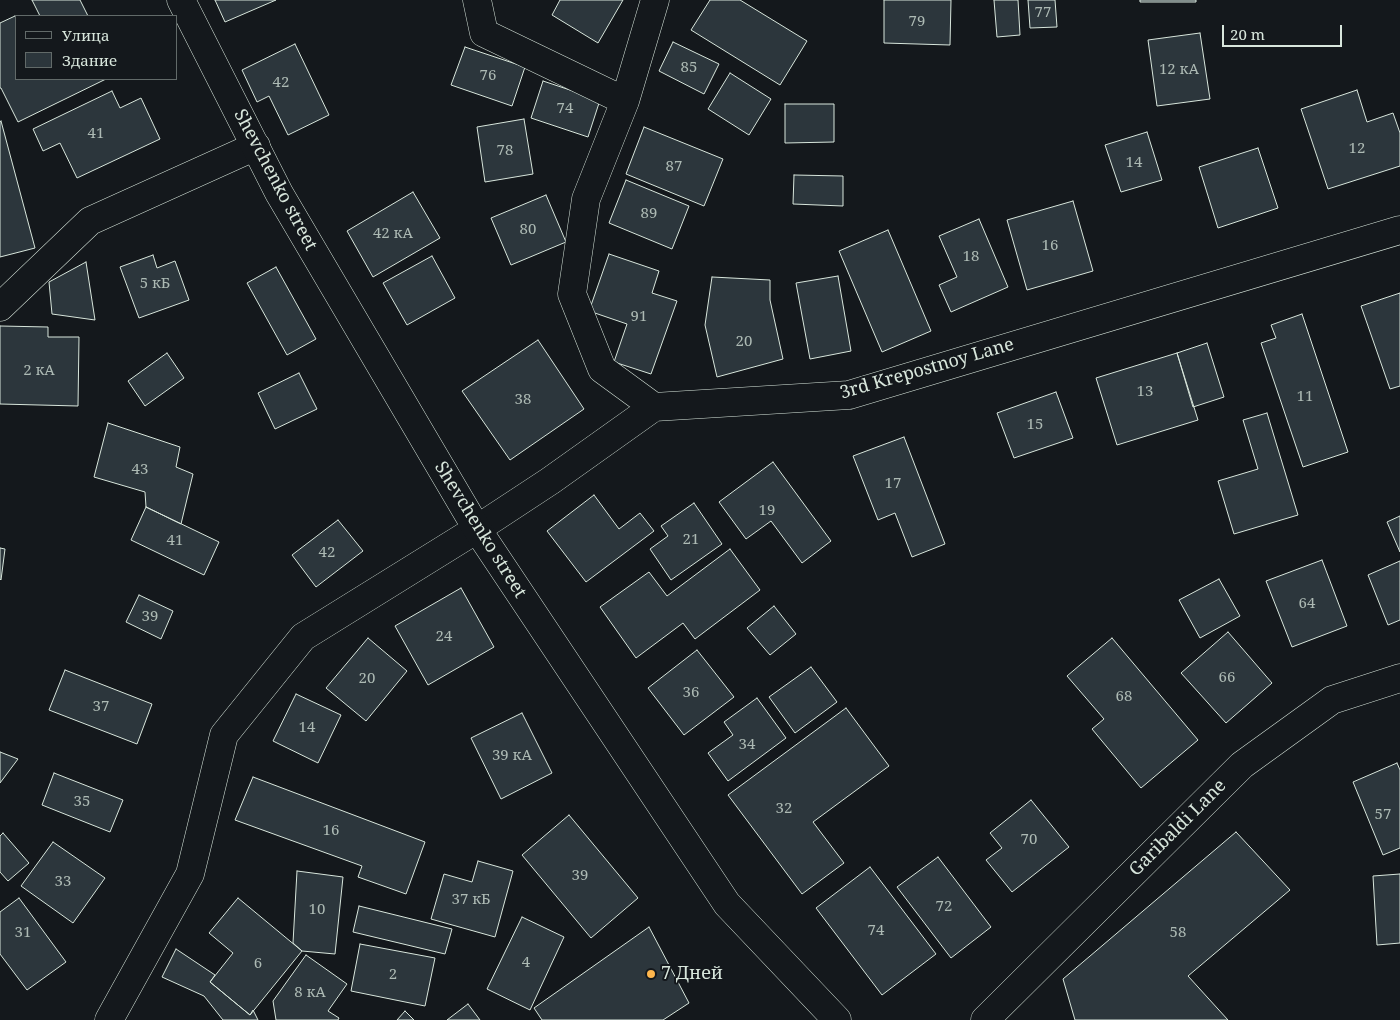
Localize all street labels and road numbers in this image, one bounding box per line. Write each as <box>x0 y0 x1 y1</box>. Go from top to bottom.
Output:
street label: Shevchenko street <box>229 106 321 254</box>
street label: 3rd Krepostnoy Lane <box>838 334 1016 404</box>
street label: Shevchenko street <box>429 458 531 602</box>
street label: Garibaldi Lane <box>1125 775 1231 881</box>

